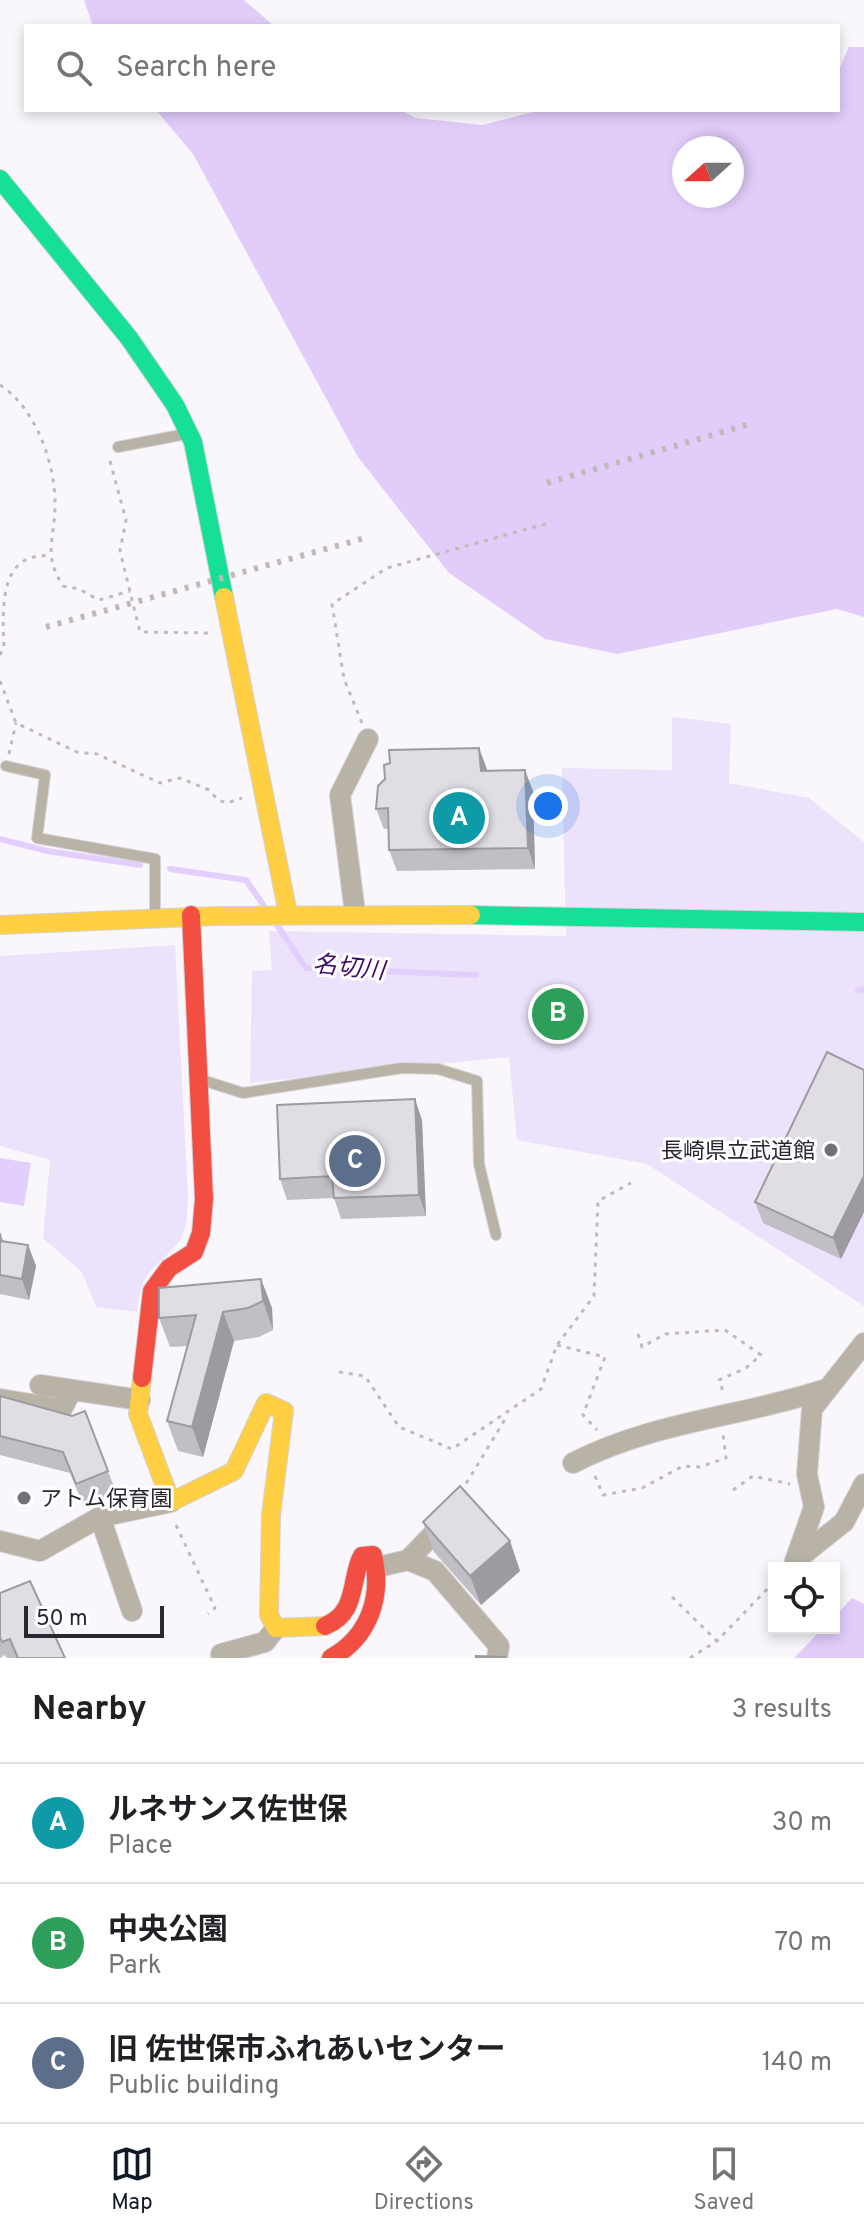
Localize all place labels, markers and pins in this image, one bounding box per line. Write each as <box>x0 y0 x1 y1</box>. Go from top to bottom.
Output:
pin: A <box>433 788 485 848</box>
pin: B <box>532 984 584 1044</box>
pin: C <box>329 1131 381 1191</box>
place label: 長崎県立武道館 <box>661 1139 815 1166</box>
marker: 長崎県立武道館 <box>822 1141 840 1159</box>
place label: アトム保育園 <box>40 1487 172 1514</box>
marker: アトム保育園 <box>15 1489 33 1507</box>

